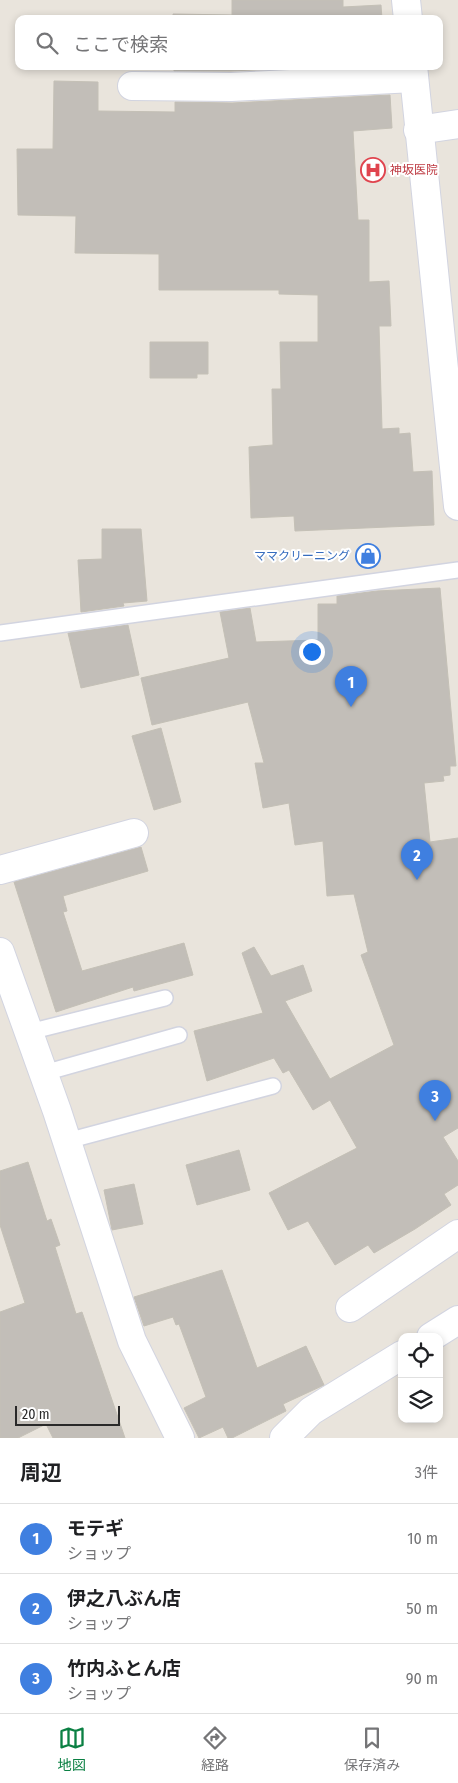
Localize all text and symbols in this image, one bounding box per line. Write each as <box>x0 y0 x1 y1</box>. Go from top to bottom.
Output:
search box <box>15 15 443 70</box>
icon: search <box>33 29 61 57</box>
text: ここで検索 <box>73 33 168 56</box>
hospital icon: 神坂医院 <box>360 157 386 183</box>
place label: 神坂医院 <box>390 163 438 177</box>
shop icon: ママクリーニング <box>355 543 381 569</box>
place label: ママクリーニング <box>254 549 350 563</box>
your location <box>299 639 325 665</box>
pin: 1 <box>335 666 367 707</box>
pin: 2 <box>401 839 433 880</box>
pin: 3 <box>419 1080 451 1121</box>
map controls <box>398 1333 443 1423</box>
button: locate <box>398 1333 443 1378</box>
button: layers <box>398 1378 443 1423</box>
scale bar <box>15 1403 120 1426</box>
text: 20 m <box>22 1406 50 1423</box>
text: 周辺 <box>20 1460 62 1486</box>
text: 3件 <box>415 1463 438 1482</box>
text: モテギ <box>67 1517 124 1540</box>
text: 1 <box>33 1529 39 1548</box>
text: 10 m <box>407 1529 438 1548</box>
text: ショップ <box>67 1544 131 1563</box>
text: 伊之八ぶん店 <box>67 1587 181 1610</box>
text: 2 <box>32 1599 40 1618</box>
text: 50 m <box>406 1599 438 1618</box>
text: ショップ <box>67 1614 131 1633</box>
text: 竹内ふとん店 <box>67 1657 181 1680</box>
text: 3 <box>32 1669 40 1688</box>
text: 90 m <box>406 1669 438 1688</box>
text: ショップ <box>67 1684 131 1703</box>
tab: 地図 <box>58 1724 86 1774</box>
tab: 経路 <box>201 1724 229 1774</box>
tab: 保存済み <box>344 1724 400 1774</box>

